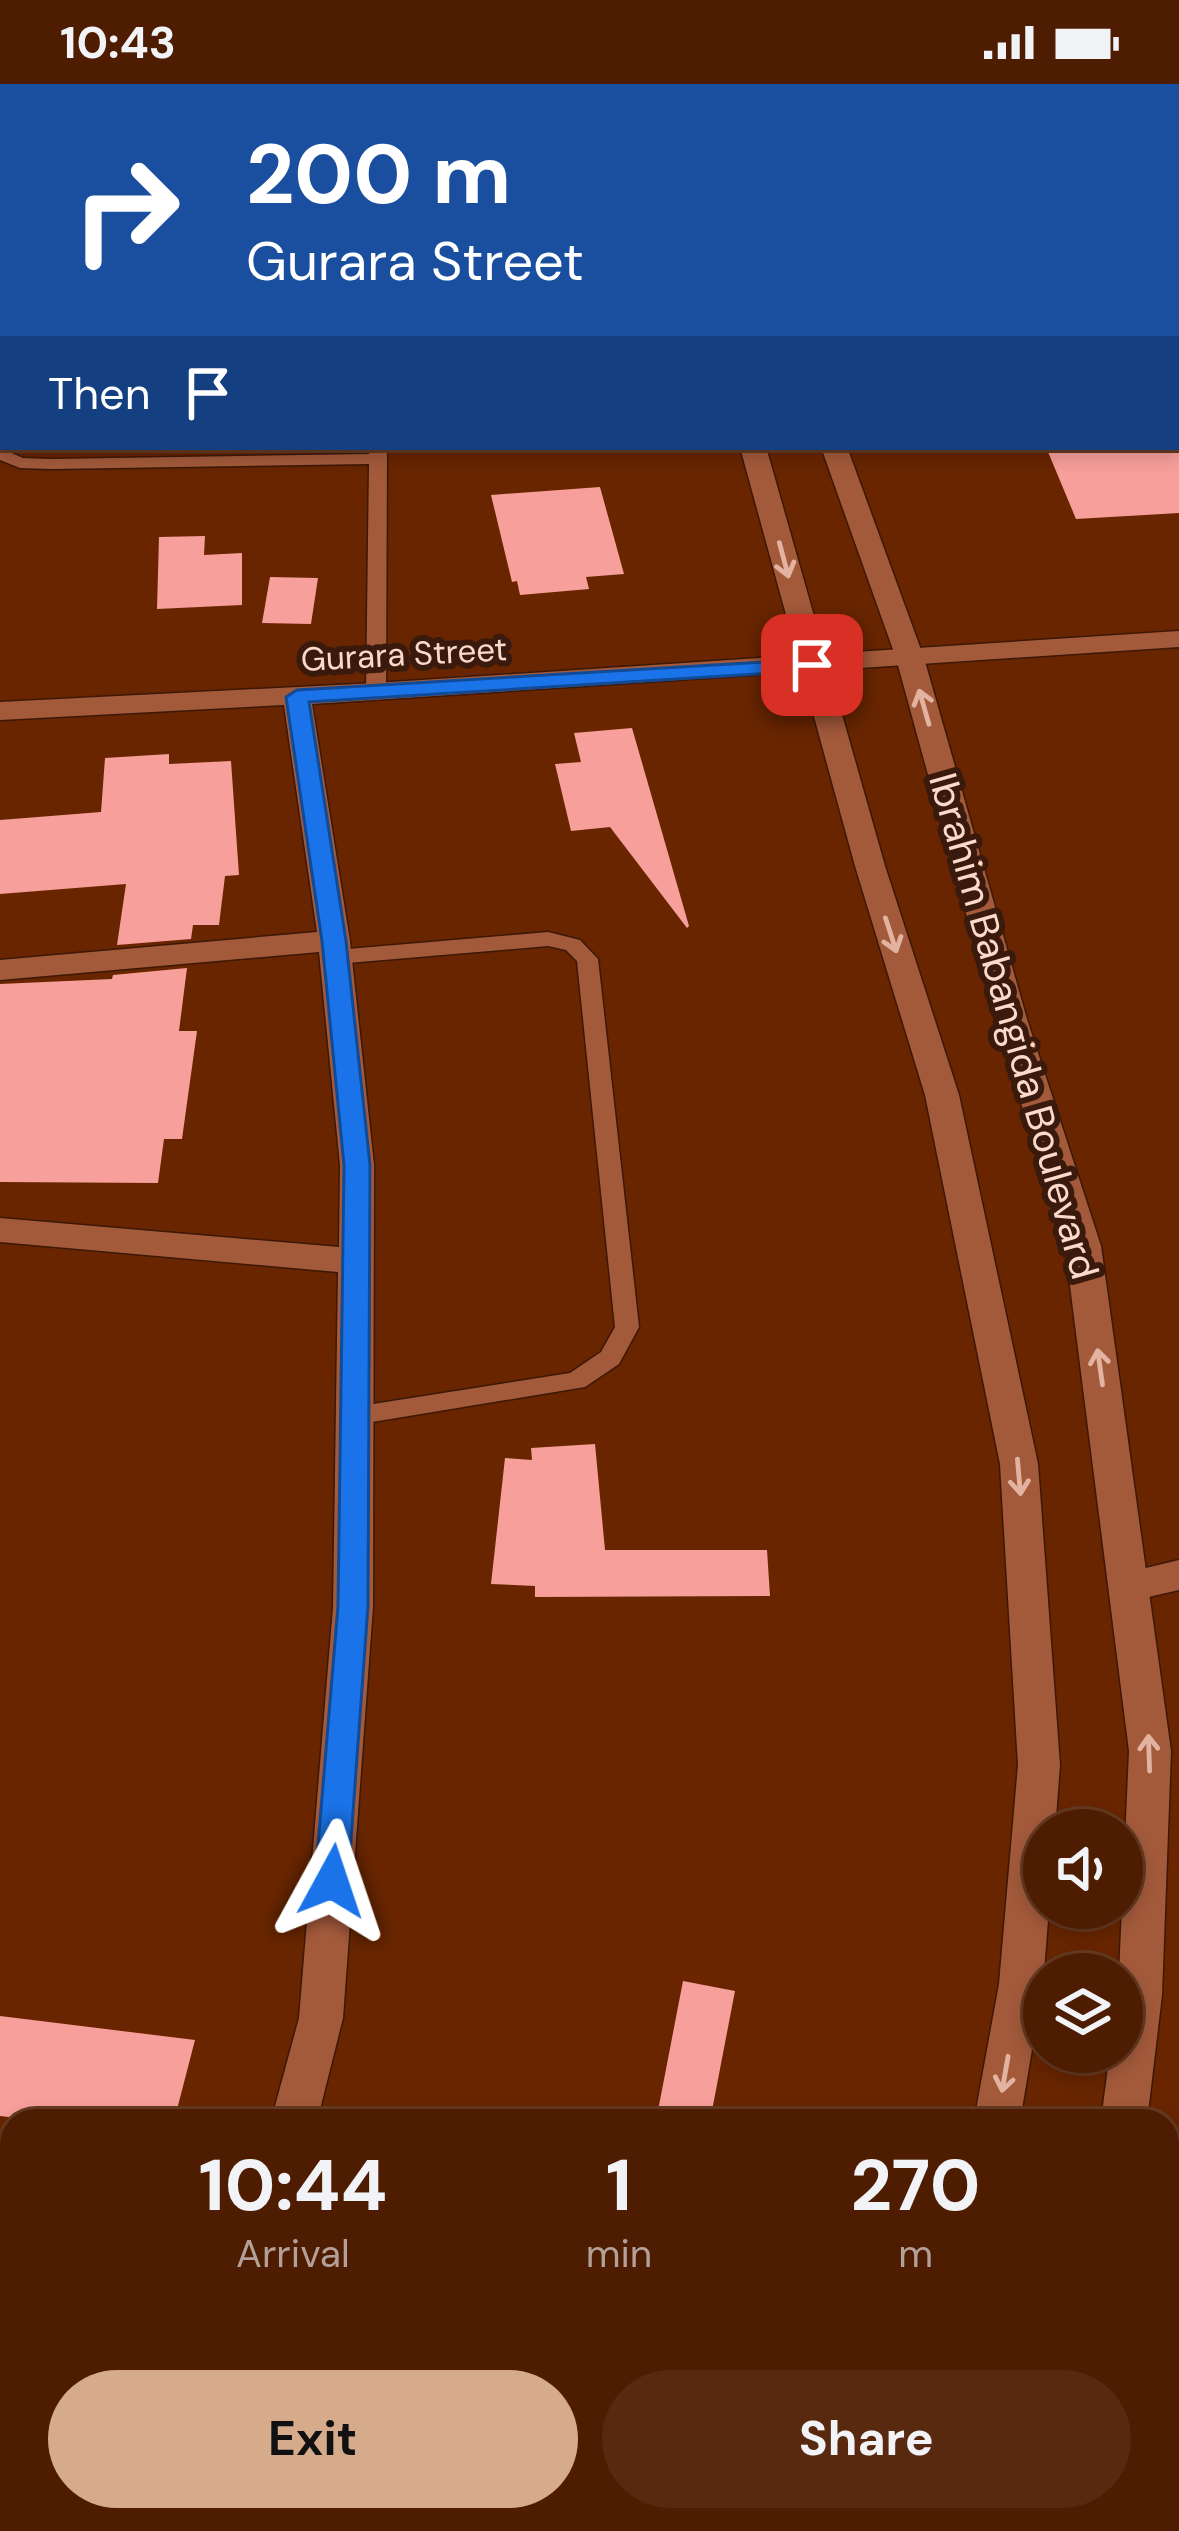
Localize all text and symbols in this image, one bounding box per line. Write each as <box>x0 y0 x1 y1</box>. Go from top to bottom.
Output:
text: 10:43 <box>60 13 176 72</box>
text: 200 m <box>246 120 511 229</box>
icon: right <box>48 132 204 288</box>
text: Gurara Street <box>246 226 584 297</box>
icon: arrive <box>175 360 241 426</box>
text: Then <box>48 364 151 423</box>
one-way arrow <box>774 540 796 578</box>
pin <box>761 614 863 716</box>
street label: Gurara Street <box>300 627 508 681</box>
icon: arrive <box>779 632 845 698</box>
one-way arrow <box>911 689 933 727</box>
street label: Ibrahim Babangida Boulevard <box>917 767 1111 1285</box>
one-way arrow <box>882 915 904 953</box>
one-way arrow <box>1088 1348 1111 1387</box>
one-way arrow <box>1008 1457 1031 1496</box>
one-way arrow <box>1137 1734 1160 1773</box>
map controls <box>1023 1809 1143 2073</box>
button: sound <box>1023 1809 1143 1929</box>
position arrow <box>269 1818 395 1944</box>
button: layers <box>1023 1953 1143 2073</box>
one-way arrow <box>992 2054 1015 2093</box>
text: 10:44 <box>198 2139 387 2232</box>
text: 1 <box>606 2139 632 2232</box>
text: 270 <box>851 2139 981 2232</box>
text: Arrival <box>236 2228 350 2279</box>
text: min <box>586 2228 652 2279</box>
text: m <box>898 2228 933 2279</box>
button: Exit <box>48 2370 578 2508</box>
button: Share <box>602 2370 1131 2508</box>

